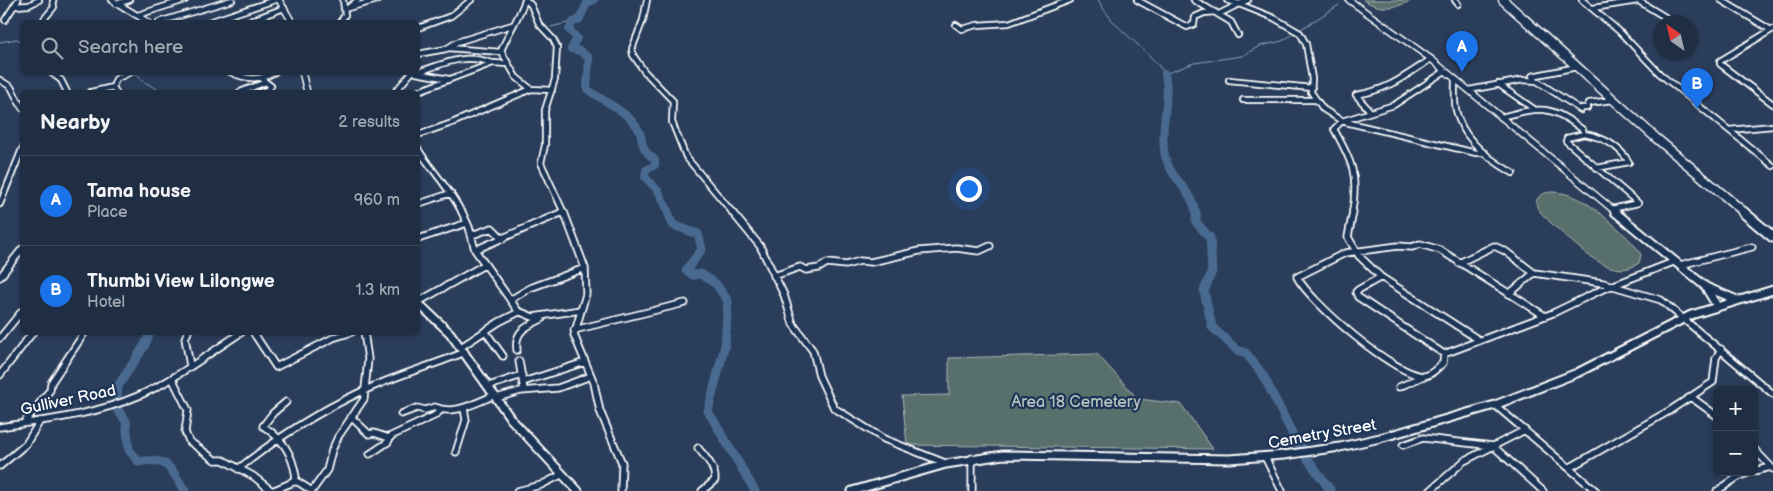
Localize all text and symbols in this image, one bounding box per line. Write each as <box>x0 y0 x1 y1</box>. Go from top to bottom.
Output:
north arrow <box>1653 15 1698 60</box>
search box <box>20 20 420 75</box>
pin: A <box>1446 31 1478 72</box>
icon: search <box>38 34 66 62</box>
text: Search here <box>78 36 183 59</box>
pin: B <box>1681 68 1713 109</box>
text: Nearby <box>40 110 110 135</box>
text: 2 results <box>338 113 400 132</box>
your location <box>956 176 982 202</box>
text: Tama house <box>87 180 191 203</box>
text: A <box>51 191 61 210</box>
text: 960 m <box>354 191 400 210</box>
text: Place <box>87 203 128 222</box>
text: Thumbi View Lilongwe <box>87 270 275 293</box>
text: B <box>50 281 62 300</box>
text: 1.3 km <box>355 281 400 300</box>
text: Hotel <box>87 293 125 312</box>
street label: Gulliver Road <box>19 381 118 420</box>
map controls <box>1713 386 1758 476</box>
button: + <box>1713 386 1758 431</box>
park label: Area 18 Cemetery <box>1011 393 1141 412</box>
street label: Cemetry Street <box>1267 416 1378 453</box>
button: − <box>1713 431 1758 476</box>

